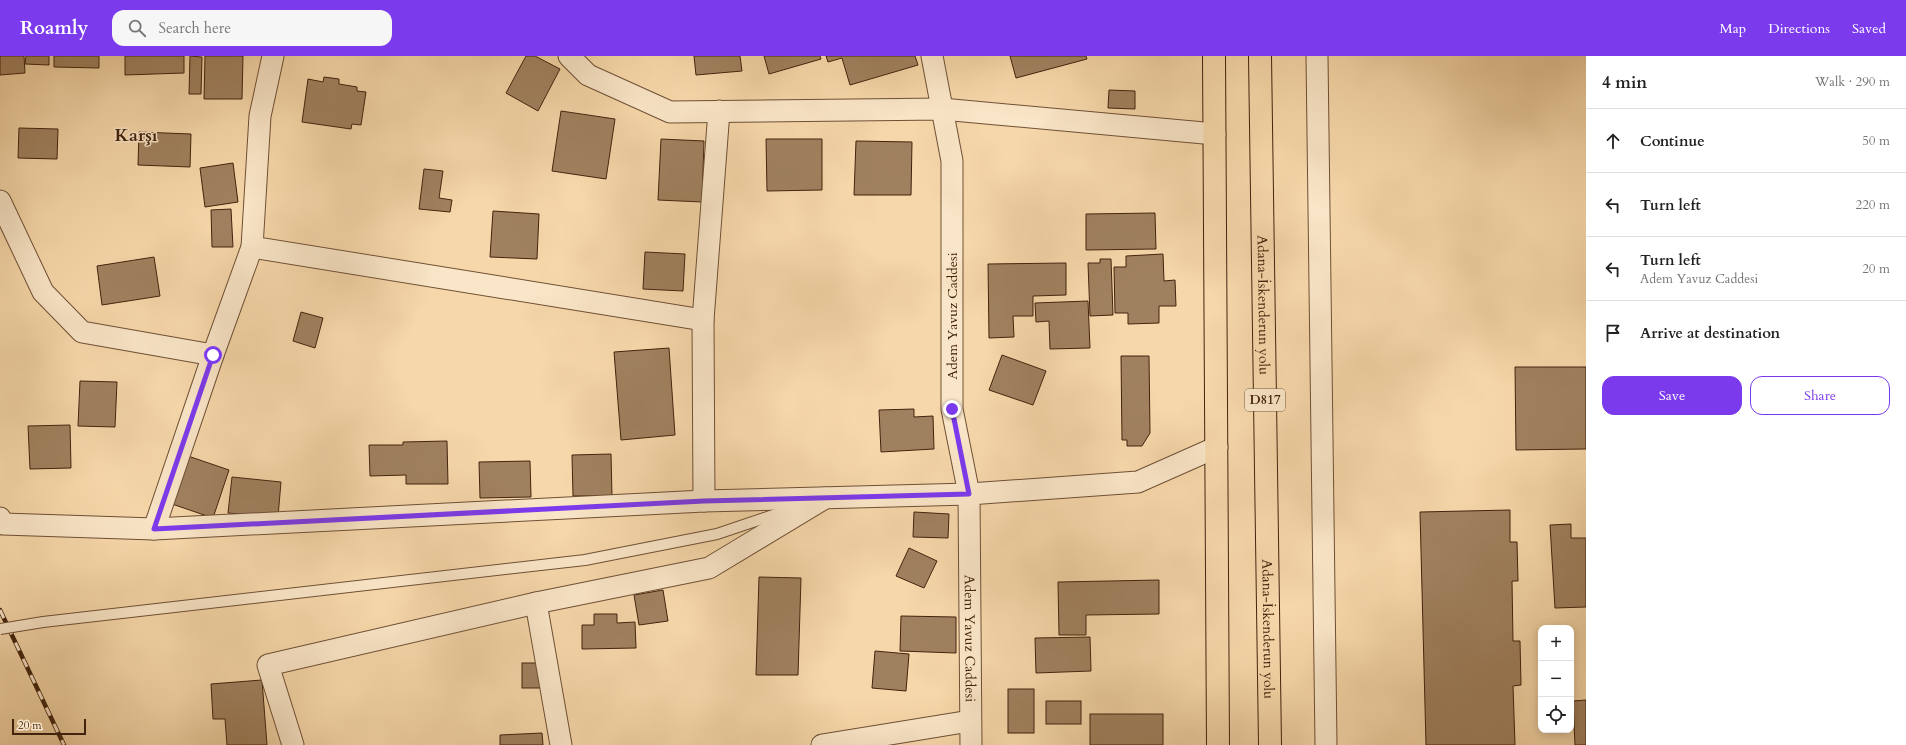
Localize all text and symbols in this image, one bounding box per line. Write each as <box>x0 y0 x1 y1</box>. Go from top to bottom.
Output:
search box <box>112 10 392 46</box>
text: Roamly <box>20 15 88 41</box>
icon: search <box>126 17 148 39</box>
text: Search here <box>158 18 231 38</box>
text: Map <box>1720 19 1746 38</box>
text: Directions <box>1768 19 1830 38</box>
text: Saved <box>1852 19 1886 38</box>
text: 4 min <box>1602 71 1647 94</box>
text: Walk · 290 m <box>1815 73 1890 91</box>
district label: Karşı <box>114 123 158 148</box>
icon: ahead <box>1602 130 1624 152</box>
text: Continue <box>1640 131 1705 151</box>
text: 50 m <box>1862 132 1890 150</box>
icon: left <box>1602 194 1624 216</box>
text: Turn left <box>1640 195 1701 215</box>
text: 220 m <box>1856 196 1890 214</box>
street label: Adana-İskenderun yolu <box>1253 235 1274 375</box>
text: Turn left <box>1640 250 1701 270</box>
street label: Adem Yavuz Caddesi <box>943 252 962 380</box>
icon: left <box>1602 258 1624 280</box>
text: 20 m <box>1862 260 1890 278</box>
text: Adem Yavuz Caddesi <box>1640 270 1758 288</box>
icon: arrive <box>1602 322 1624 344</box>
text: Arrive at destination <box>1640 323 1780 343</box>
route start <box>204 346 222 364</box>
button: Save <box>1602 376 1742 415</box>
button: Share <box>1750 376 1890 415</box>
road number: D817 <box>1245 389 1285 411</box>
route end <box>943 400 961 418</box>
street label: Adana-İskenderun yolu <box>1258 559 1279 699</box>
street label: Adem Yavuz Caddesi <box>960 575 980 702</box>
map controls <box>1538 625 1574 733</box>
button: + <box>1538 625 1574 661</box>
button: − <box>1538 661 1574 697</box>
button: locate <box>1538 697 1574 733</box>
scale bar <box>12 717 86 736</box>
text: 20 m <box>18 718 42 733</box>

